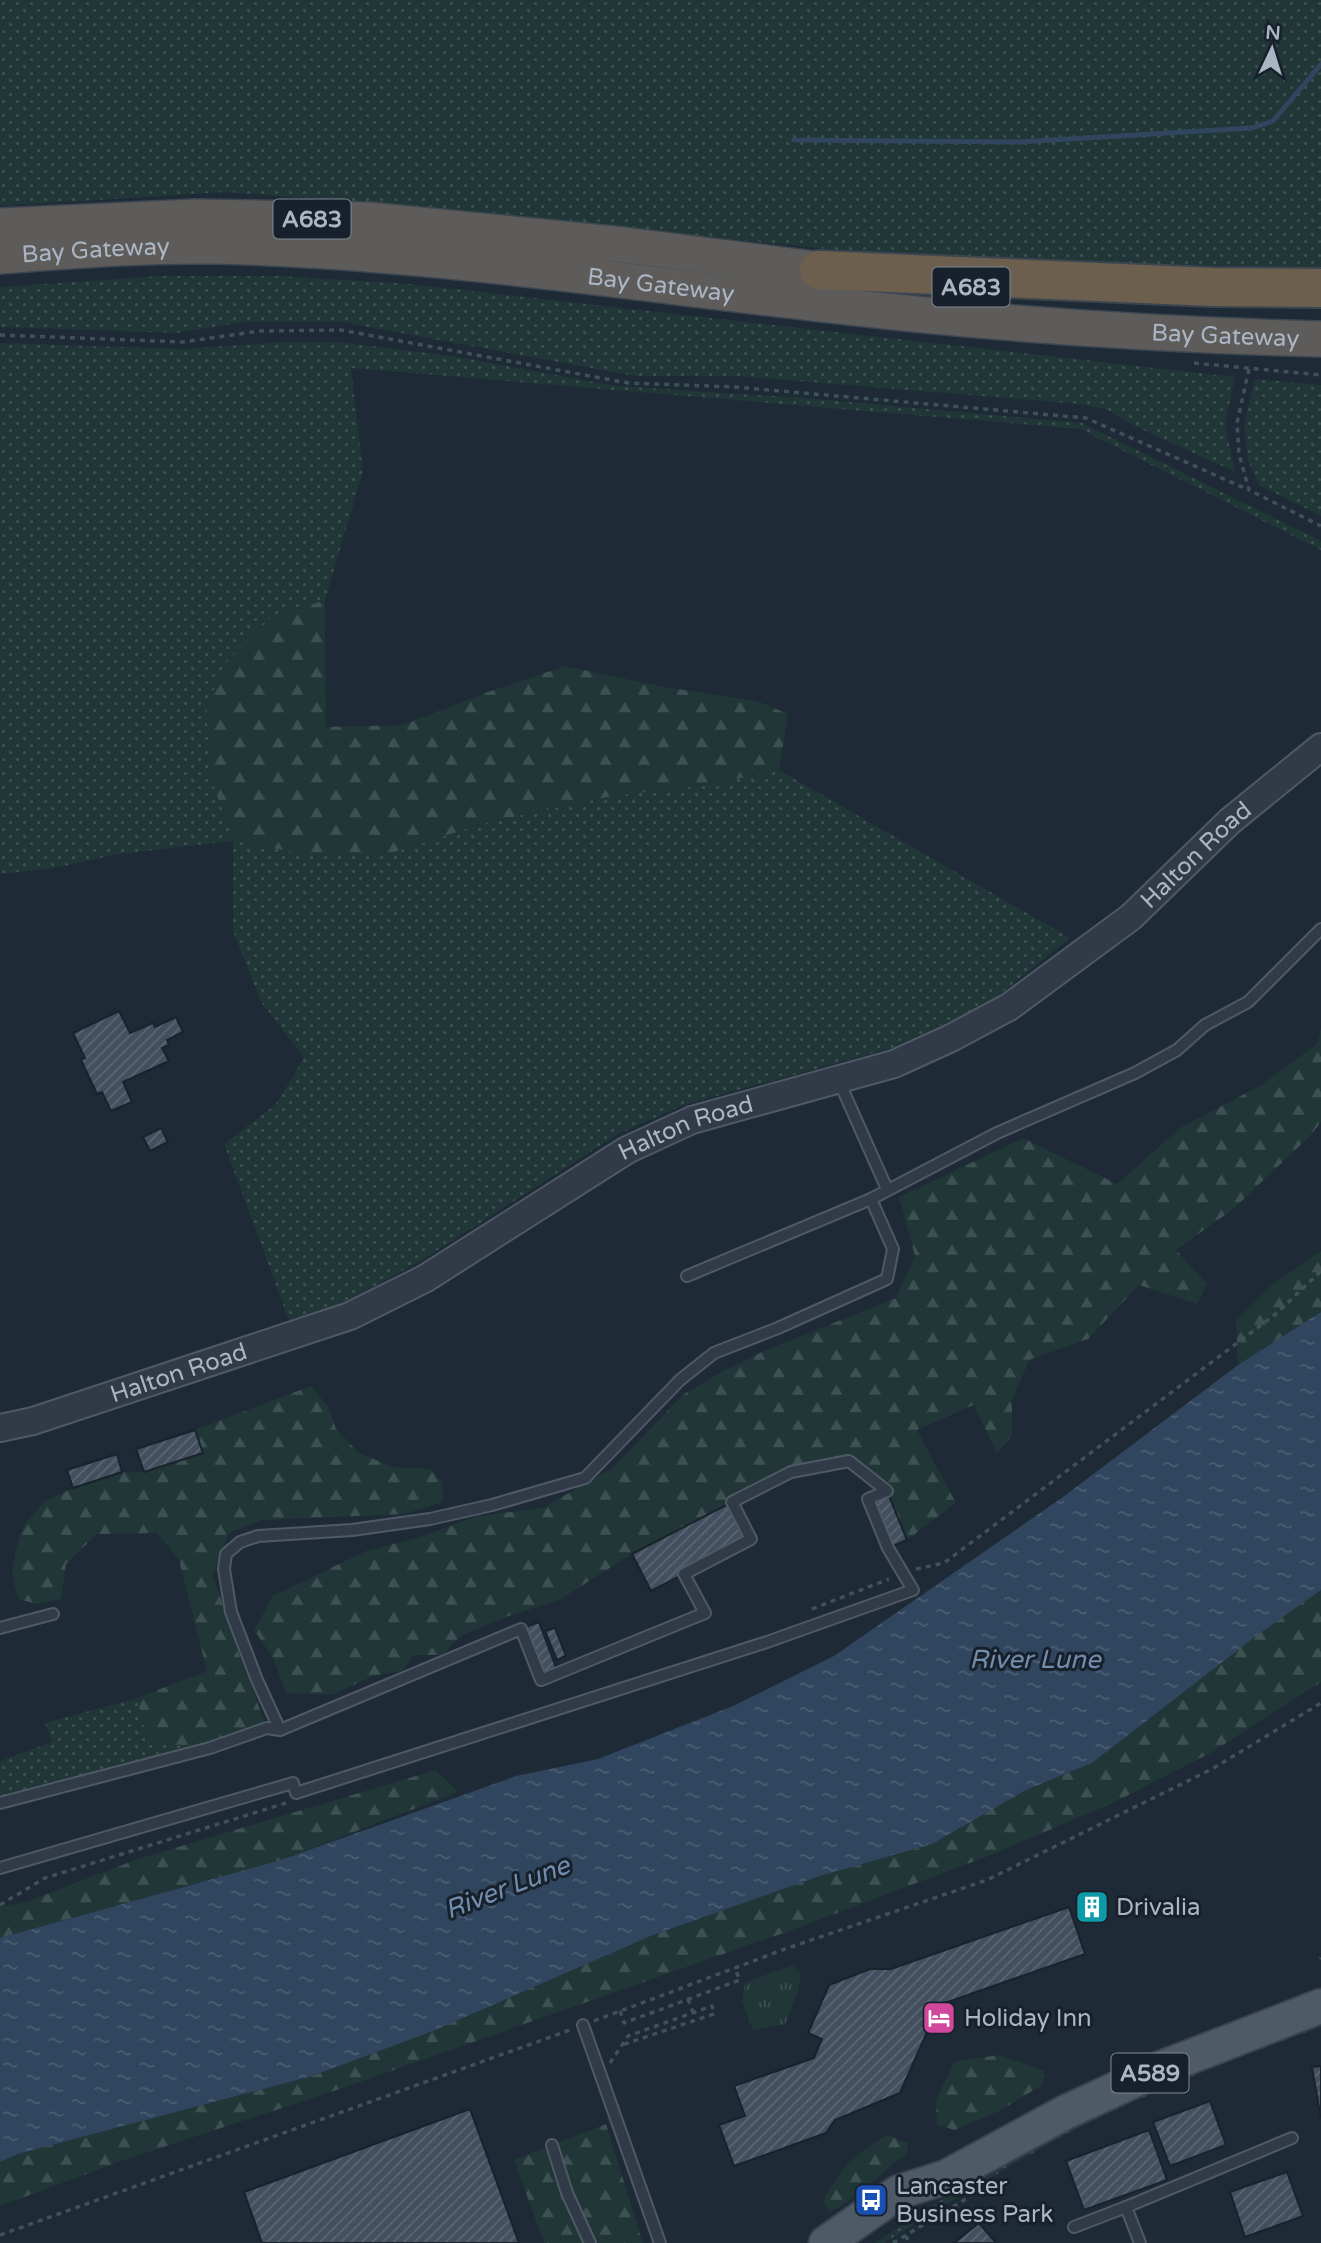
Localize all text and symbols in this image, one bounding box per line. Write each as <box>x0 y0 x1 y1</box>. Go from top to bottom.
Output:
north arrow <box>1237 14 1307 84</box>
text: N <box>1265 22 1281 45</box>
road number: A683 <box>274 200 350 238</box>
street label: Bay Gateway <box>21 232 170 269</box>
street label: Bay Gateway <box>586 262 736 309</box>
road number: A683 <box>932 268 1010 306</box>
street label: Bay Gateway <box>1151 318 1300 353</box>
street label: Halton Road <box>1135 796 1257 915</box>
street label: Halton Road <box>614 1090 756 1167</box>
street label: Halton Road <box>106 1337 251 1409</box>
water label: River Lune <box>969 1644 1102 1675</box>
water label: River Lune <box>440 1849 575 1925</box>
building icon: Drivalia <box>1073 1888 1111 1926</box>
place label: Drivalia <box>1116 1893 1200 1922</box>
hotel icon: Holiday Inn <box>920 1999 958 2037</box>
place label: Holiday Inn <box>964 2004 1092 2033</box>
road number: A589 <box>1112 2054 1188 2092</box>
place label: Lancaster Business Park <box>896 2172 1053 2229</box>
bus stop icon: Lancaster Business Park <box>852 2181 890 2219</box>

